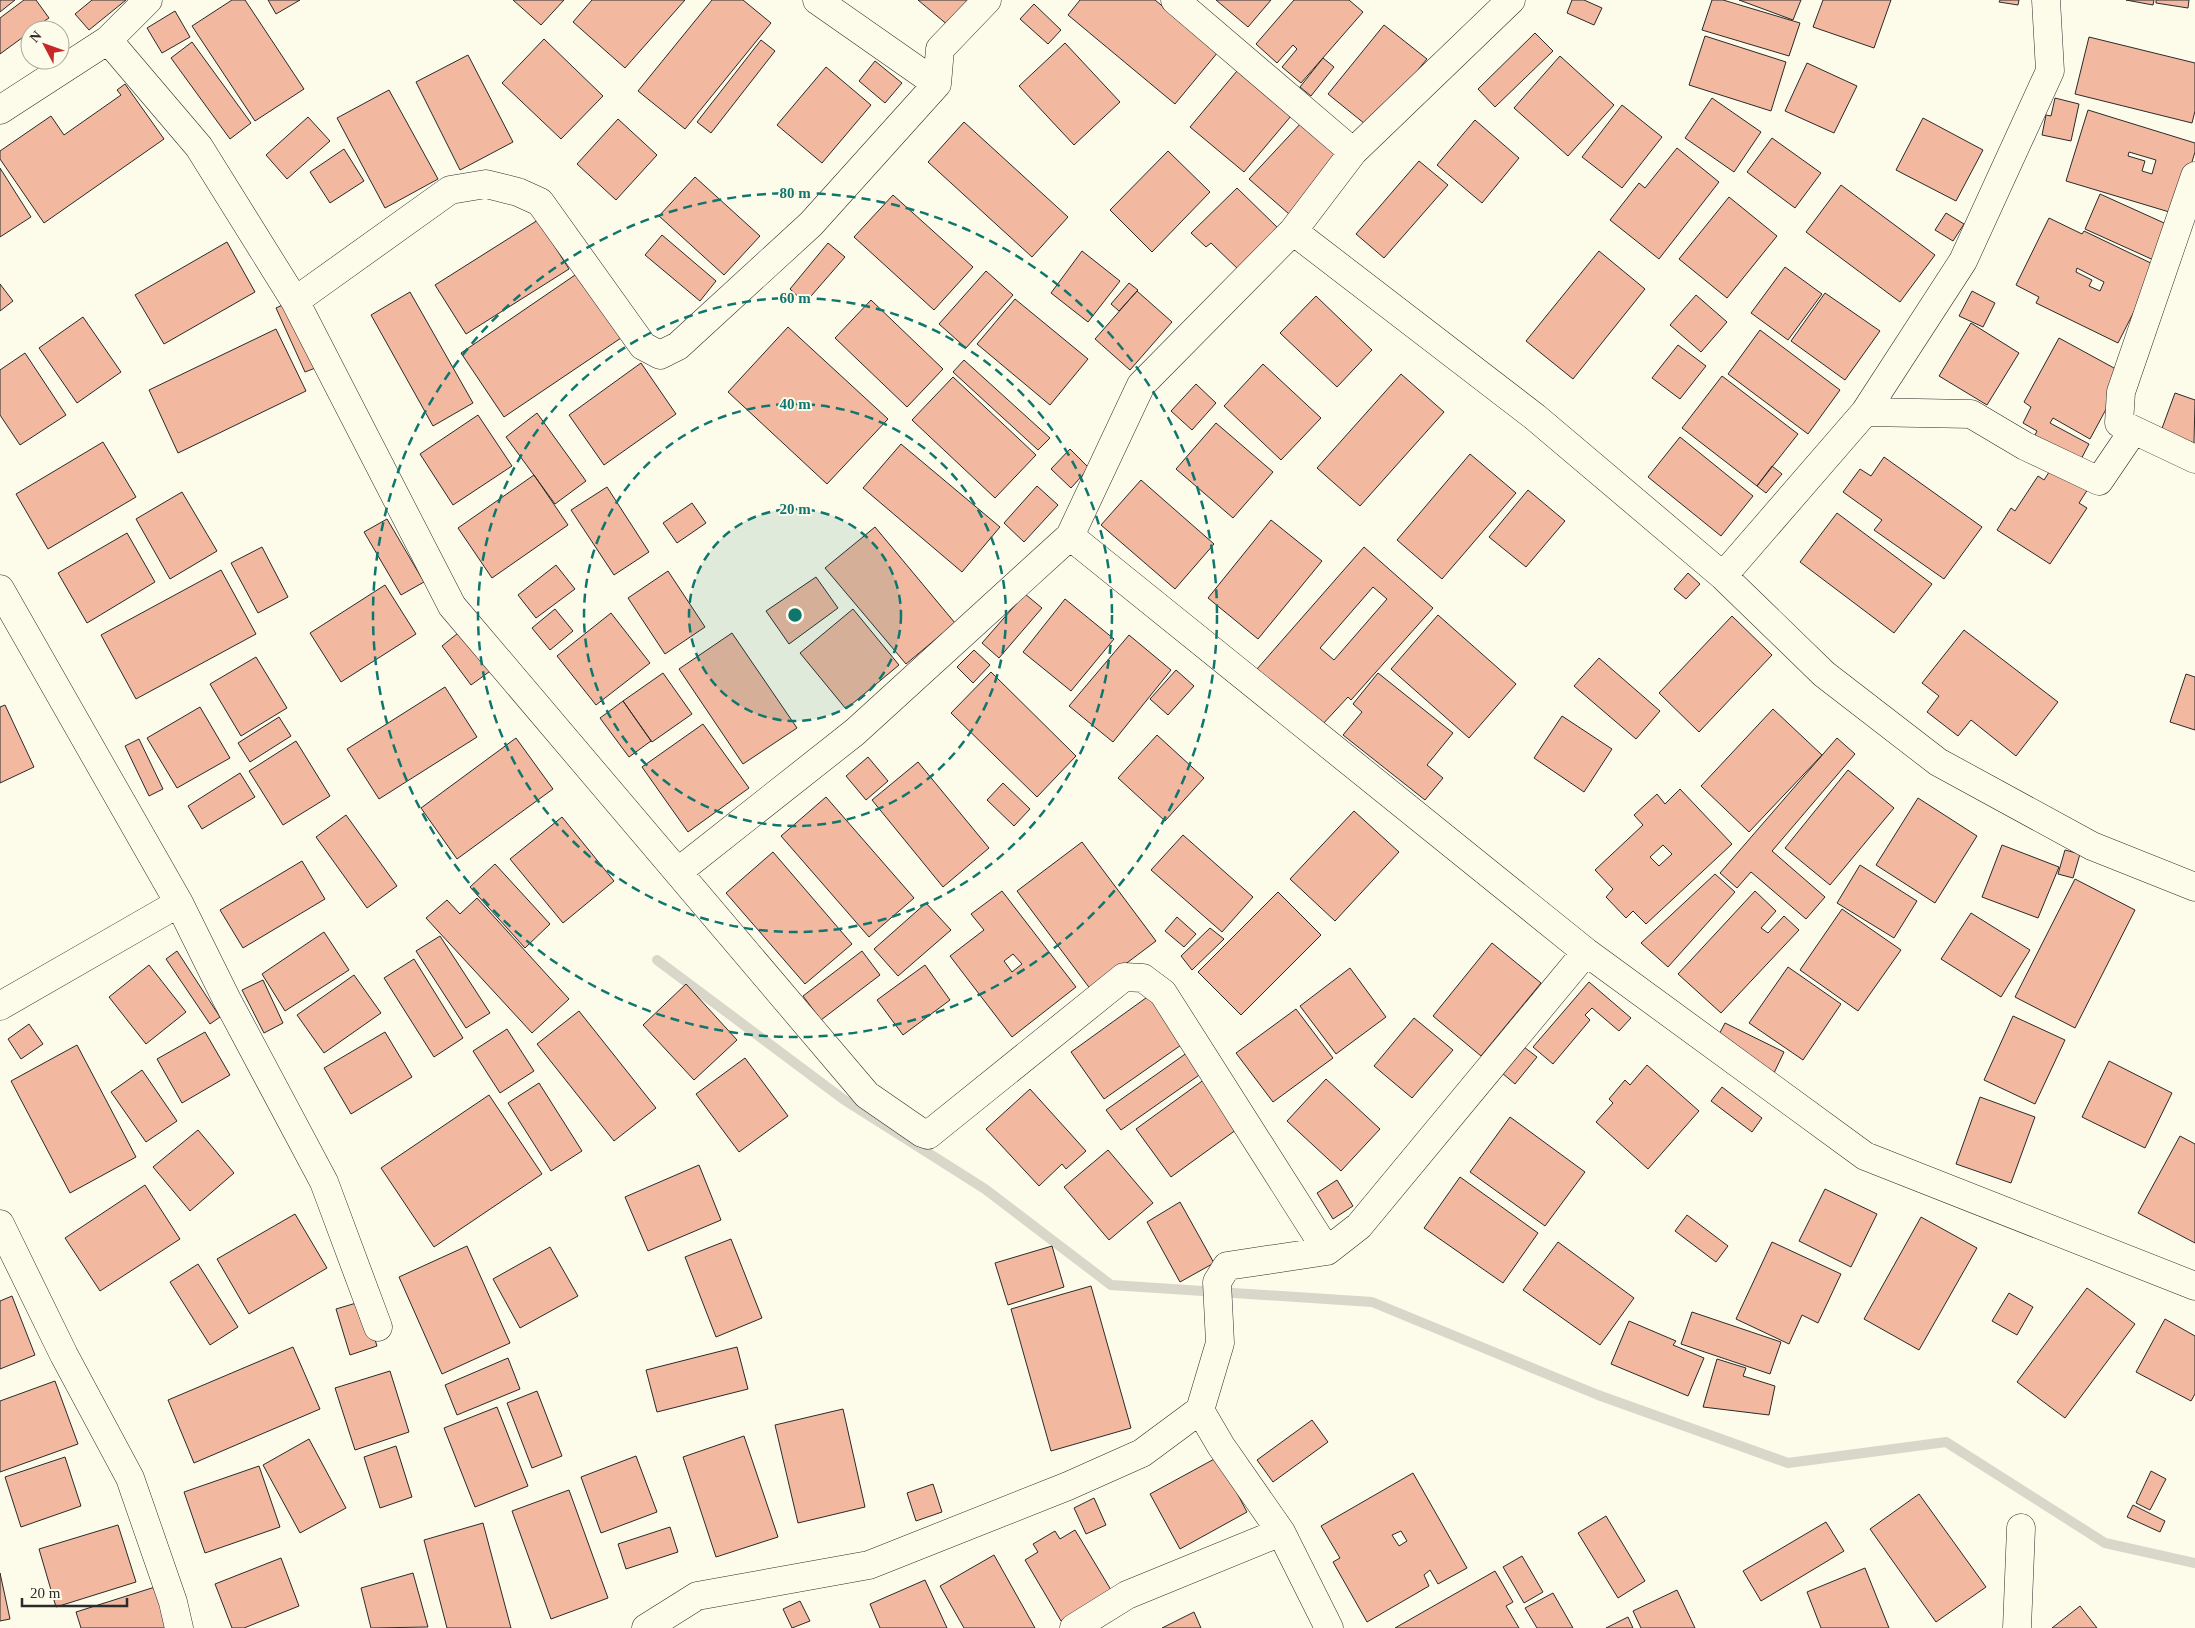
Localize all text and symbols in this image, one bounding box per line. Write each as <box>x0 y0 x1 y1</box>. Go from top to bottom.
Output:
north arrow <box>20 20 70 70</box>
text: N <box>27 28 45 46</box>
text: 80 m <box>779 185 811 201</box>
text: 60 m <box>779 290 811 306</box>
text: 40 m <box>779 396 811 412</box>
text: 20 m <box>779 501 811 517</box>
centre of rings <box>786 606 804 624</box>
scale bar <box>22 1576 128 1608</box>
text: 20 m <box>30 1585 61 1601</box>

